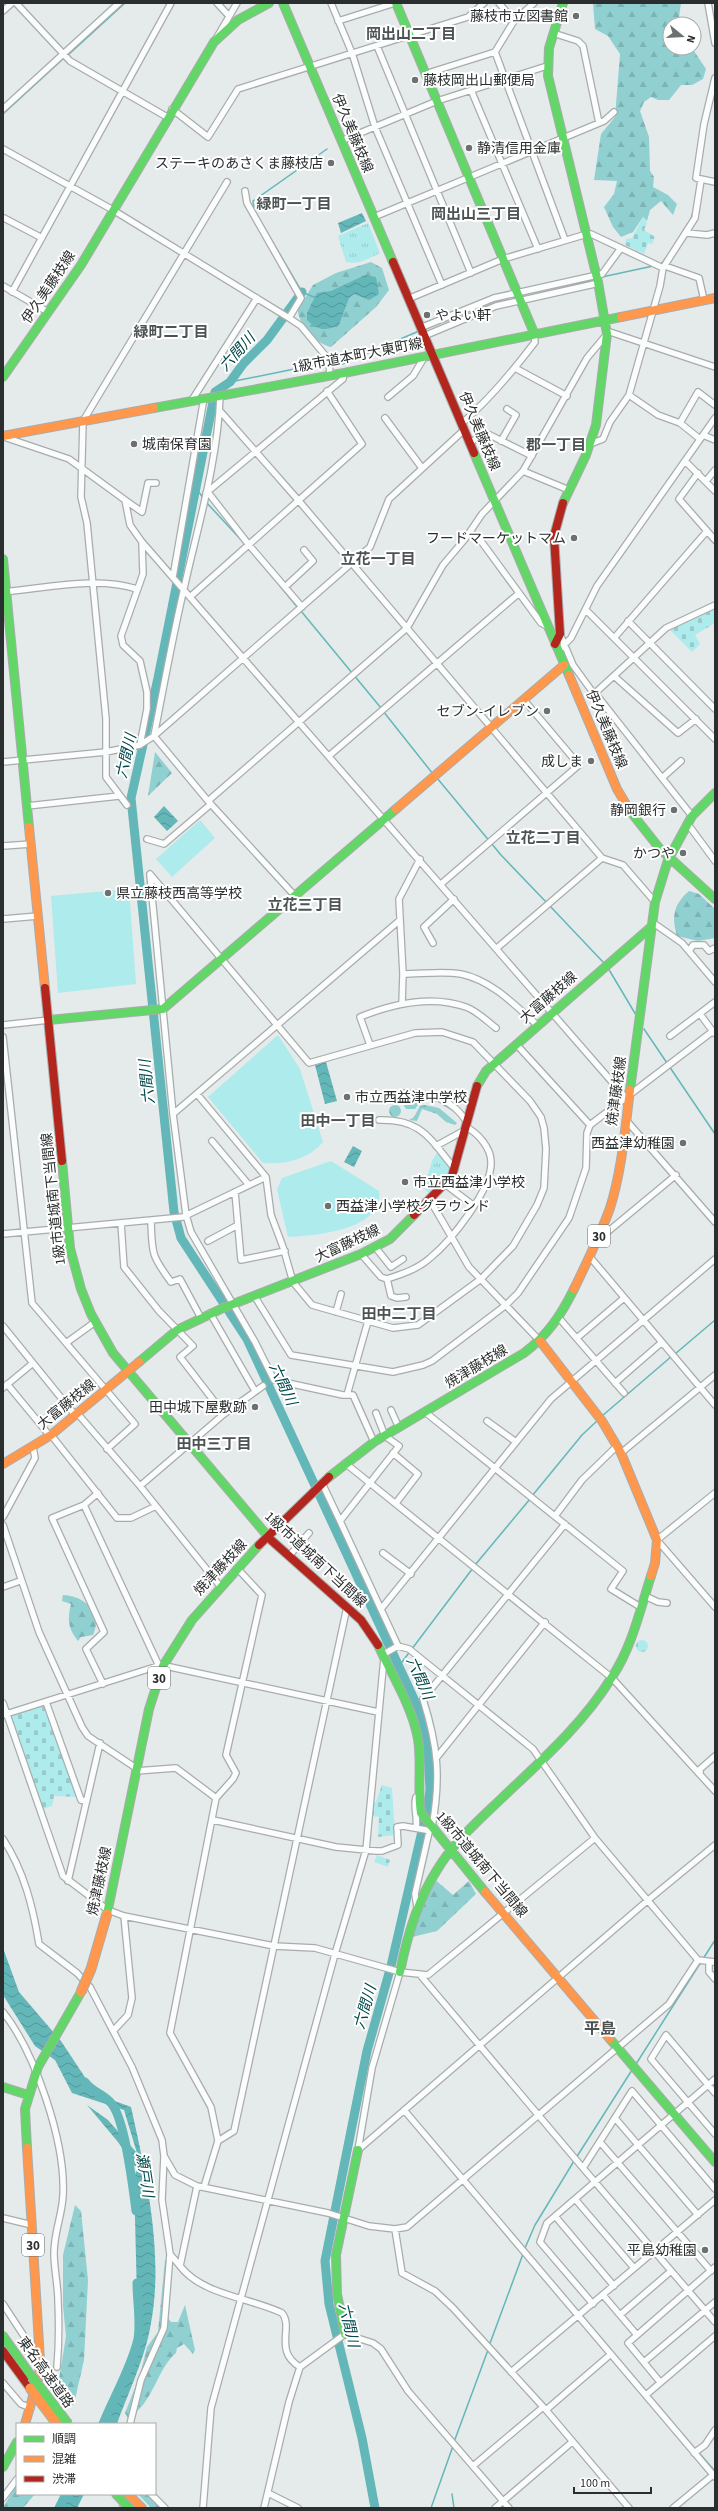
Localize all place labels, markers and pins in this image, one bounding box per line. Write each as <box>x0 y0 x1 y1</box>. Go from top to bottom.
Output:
place label: 藤枝市立図書館 <box>470 7 568 27</box>
marker: 藤枝市立図書館 <box>571 11 581 21</box>
place label: 藤枝岡出山郵便局 <box>423 71 535 91</box>
marker: 藤枝岡出山郵便局 <box>410 75 420 85</box>
place label: 静清信用金庫 <box>477 139 561 159</box>
marker: 静清信用金庫 <box>464 143 474 153</box>
place label: ステーキのあさくま藤枝店 <box>155 154 323 174</box>
marker: ステーキのあさくま藤枝店 <box>326 158 336 168</box>
place label: やよい軒 <box>435 306 491 326</box>
marker: やよい軒 <box>422 310 432 320</box>
place label: 城南保育園 <box>142 435 212 455</box>
marker: 城南保育園 <box>129 439 139 449</box>
place label: フードマーケットマム <box>426 529 566 549</box>
marker: フードマーケットマム <box>569 533 579 543</box>
place label: セブン-イレブン <box>437 702 539 722</box>
marker: セブン-イレブン <box>542 706 552 716</box>
place label: 成しま <box>541 752 583 772</box>
marker: 成しま <box>586 756 596 766</box>
place label: 静岡銀行 <box>610 801 666 821</box>
marker: 静岡銀行 <box>669 805 679 815</box>
place label: かつや <box>633 844 675 864</box>
marker: かつや <box>678 848 688 858</box>
place label: 県立藤枝西高等学校 <box>116 884 242 904</box>
marker: 県立藤枝西高等学校 <box>103 888 113 898</box>
place label: 市立西益津中学校 <box>355 1088 467 1108</box>
marker: 市立西益津中学校 <box>342 1092 352 1102</box>
place label: 西益津幼稚園 <box>591 1134 675 1154</box>
marker: 西益津幼稚園 <box>678 1138 688 1148</box>
place label: 市立西益津小学校 <box>413 1173 525 1193</box>
marker: 市立西益津小学校 <box>400 1177 410 1187</box>
place label: 西益津小学校グラウンド <box>336 1197 490 1217</box>
marker: 西益津小学校グラウンド <box>323 1201 333 1211</box>
place label: 田中城下屋敷跡 <box>149 1398 247 1418</box>
marker: 田中城下屋敷跡 <box>250 1402 260 1412</box>
place label: 平島幼稚園 <box>627 2241 697 2261</box>
marker: 平島幼稚園 <box>700 2245 710 2255</box>

